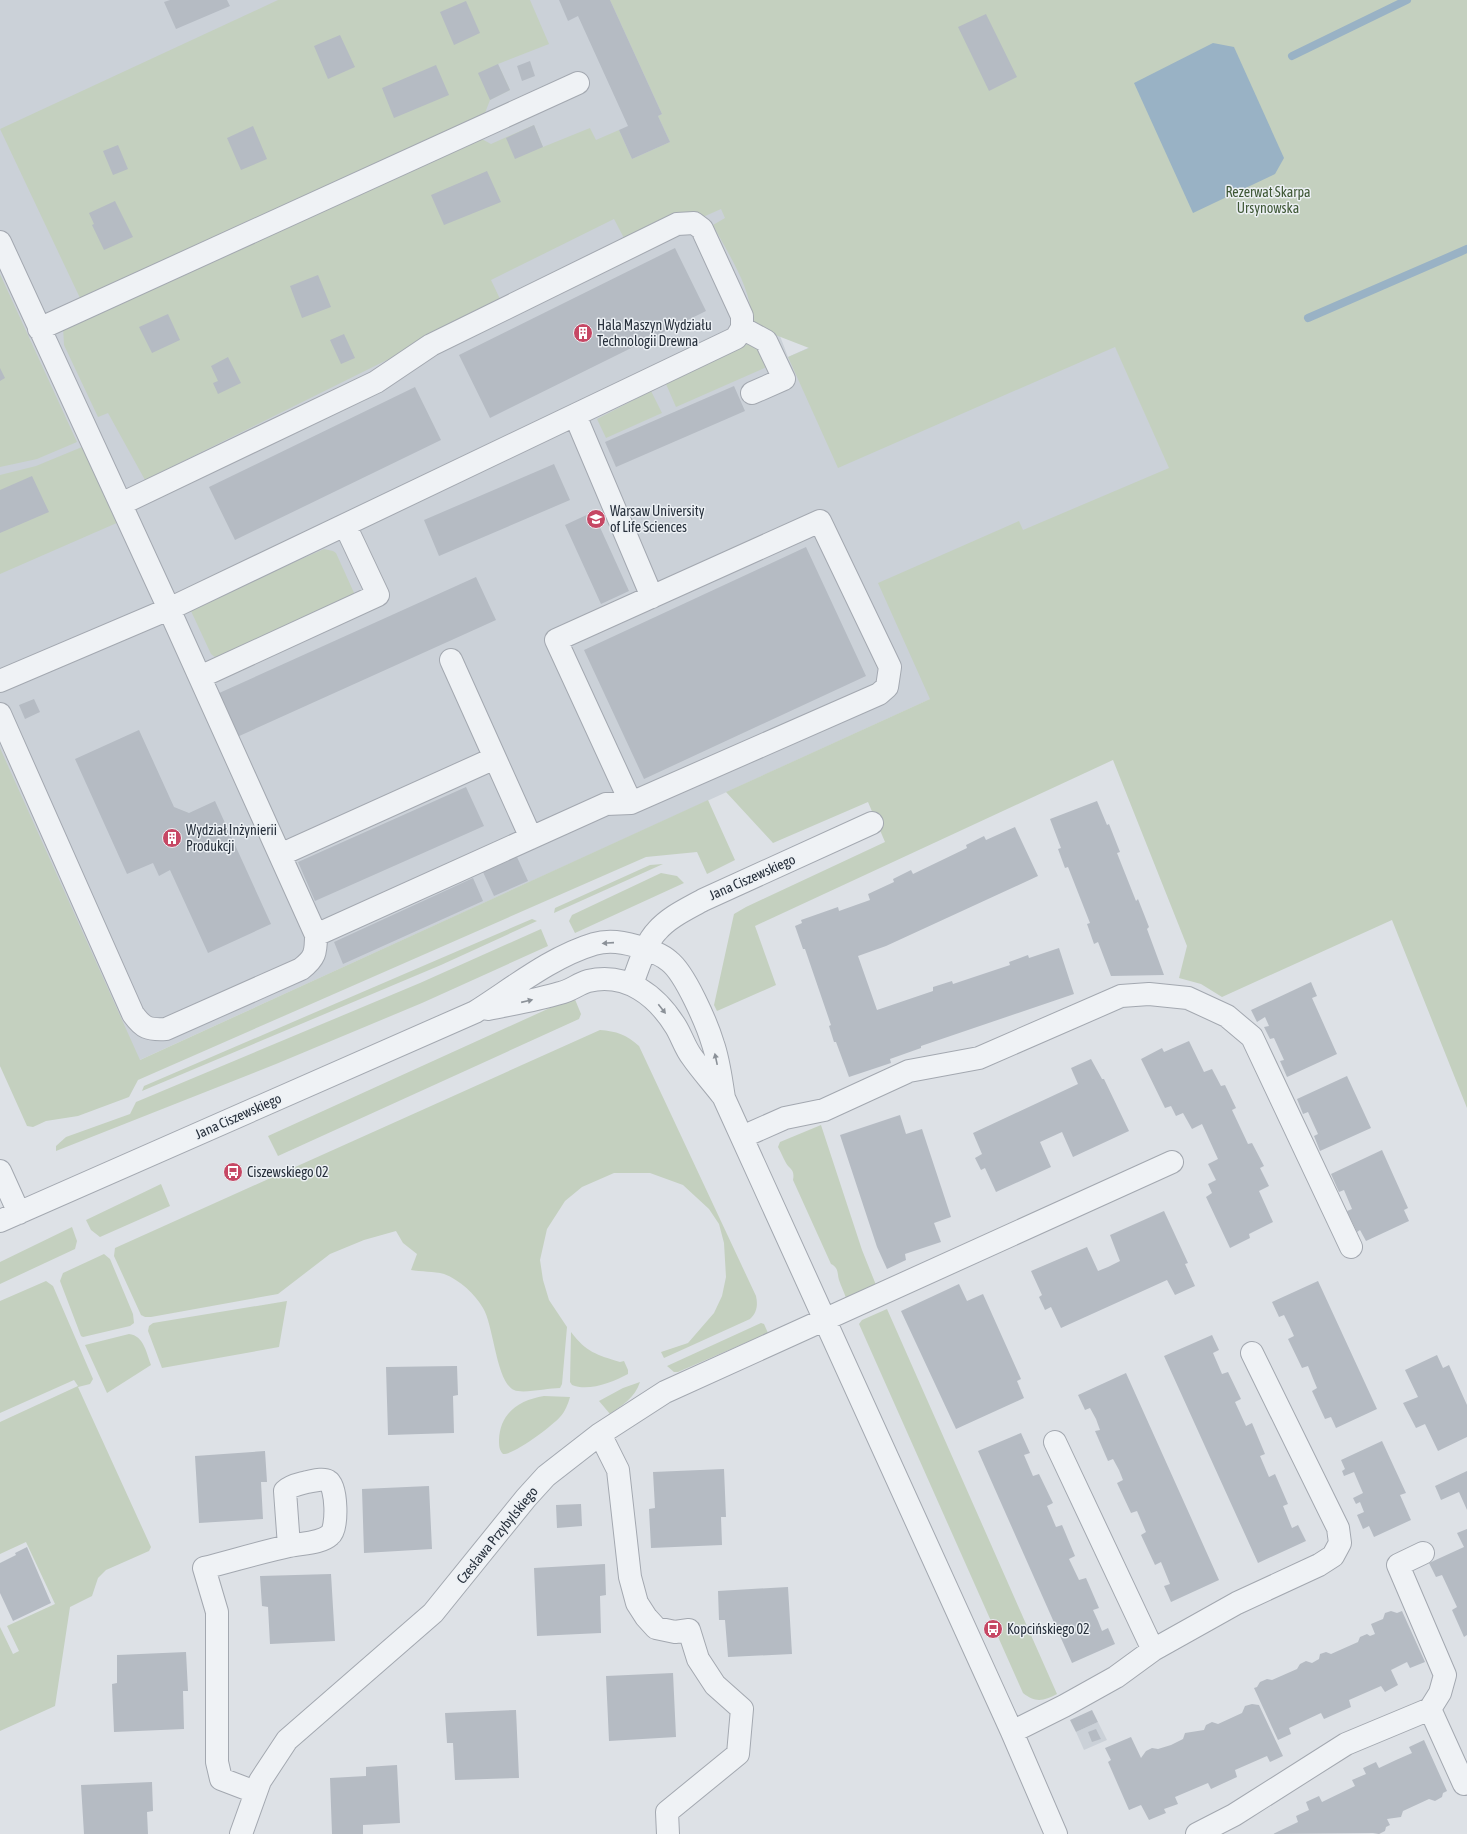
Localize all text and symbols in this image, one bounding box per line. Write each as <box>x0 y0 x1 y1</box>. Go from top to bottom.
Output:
park label: Rezerwat Skarpa Ursynowska <box>1225 184 1311 216</box>
place label: Hala Maszyn Wydziału Technologii Drewna <box>597 317 712 349</box>
building icon: Hala Maszyn Wydziału Technologii Drewna <box>572 322 594 344</box>
place label: Warsaw University of Life Sciences <box>610 503 705 535</box>
school or university icon: Warsaw University of Life Sciences <box>585 508 607 530</box>
place label: Wydział Inżynierii Produkcji <box>186 822 277 854</box>
building icon: Wydział Inżynierii Produkcji <box>161 827 183 849</box>
street label: Jana Ciszewskiego <box>706 851 798 903</box>
one-way arrow <box>602 939 614 946</box>
one-way arrow <box>521 997 533 1003</box>
one-way arrow <box>658 1004 666 1015</box>
one-way arrow <box>713 1053 719 1066</box>
street label: Jana Ciszewskiego <box>192 1090 284 1142</box>
bus stop icon: Ciszewskiego 02 <box>222 1161 244 1183</box>
place label: Ciszewskiego 02 <box>247 1164 329 1180</box>
street label: Czesława Przybylskiego <box>453 1483 541 1587</box>
bus stop icon: Kopcińskiego 02 <box>982 1618 1004 1640</box>
place label: Kopcińskiego 02 <box>1007 1621 1090 1637</box>

